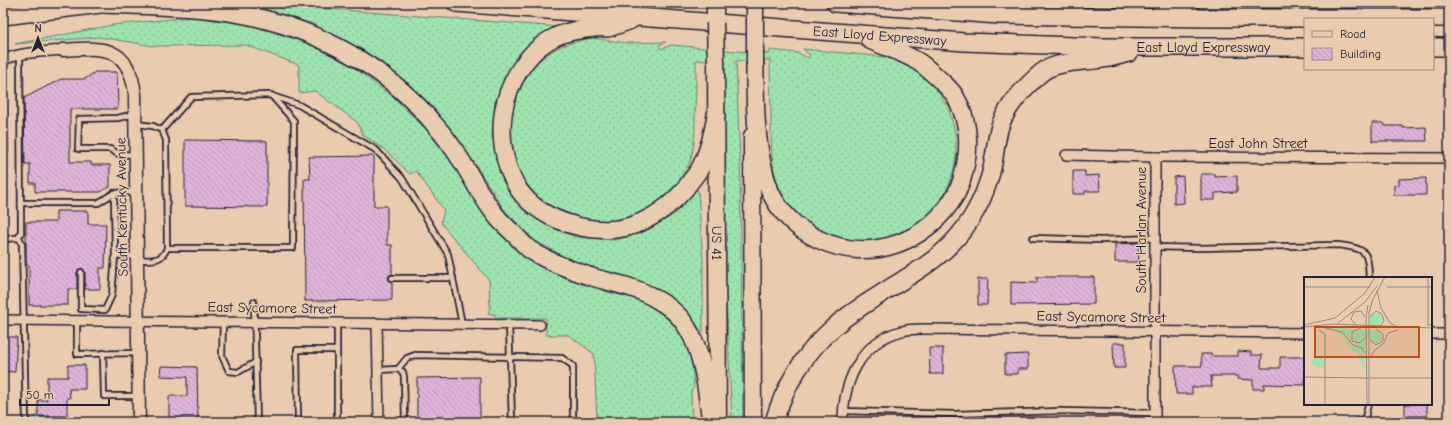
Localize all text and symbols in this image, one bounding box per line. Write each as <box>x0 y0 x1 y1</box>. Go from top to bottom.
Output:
north arrow <box>18 18 58 58</box>
legend <box>1304 18 1434 70</box>
text: N <box>34 22 42 35</box>
street label: East Lloyd Expressway <box>812 22 948 49</box>
text: Road <box>1340 27 1366 41</box>
street label: East Lloyd Expressway <box>1136 39 1271 56</box>
text: Building <box>1340 47 1381 61</box>
street label: East John Street <box>1209 135 1308 152</box>
street label: South Kentucky Avenue <box>112 137 132 277</box>
street label: South Harlan Avenue <box>1133 167 1150 293</box>
street label: US 41 <box>708 226 726 260</box>
inset map <box>1304 277 1432 405</box>
street label: East Sycamore Street <box>207 298 338 318</box>
street label: East Sycamore Street <box>1036 307 1167 327</box>
scale bar <box>20 381 109 407</box>
text: 50 m <box>26 388 54 402</box>

